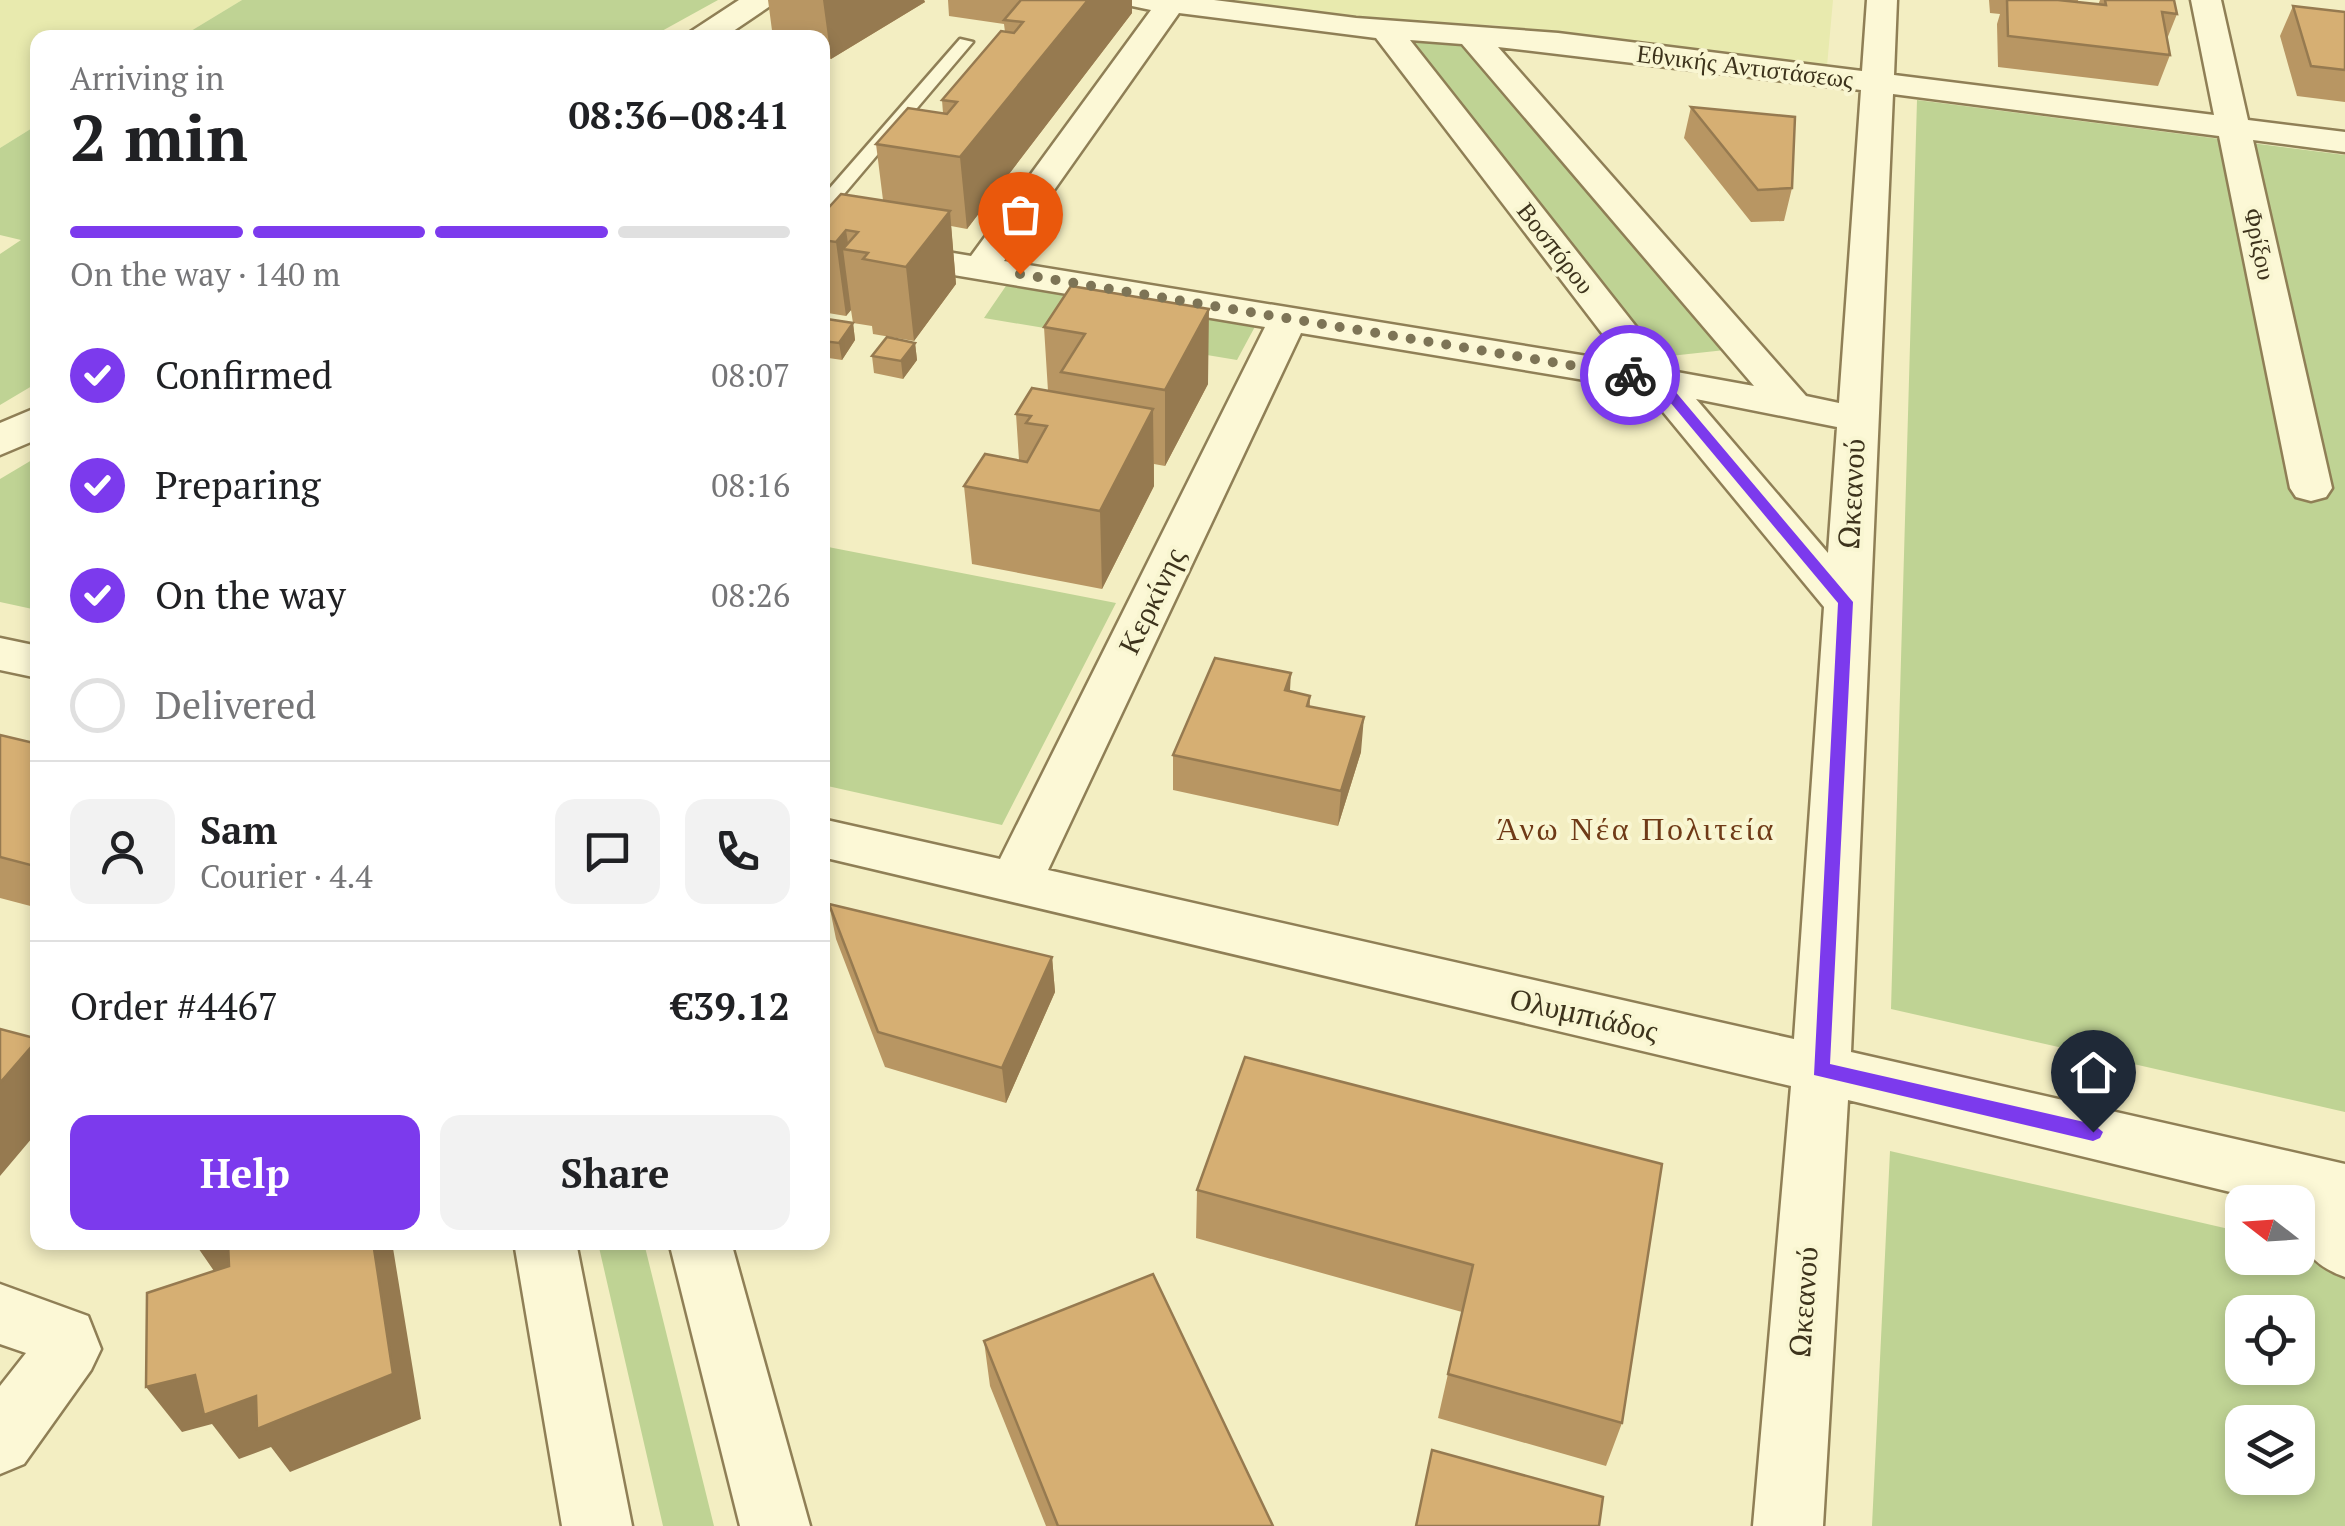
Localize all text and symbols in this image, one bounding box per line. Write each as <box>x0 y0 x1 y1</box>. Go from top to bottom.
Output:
street label: Εθνικής Αντιστάσεως <box>1635 36 1855 95</box>
text: Arriving in <box>70 57 224 99</box>
text: 08:36–08:41 <box>568 90 790 140</box>
text: 2 min <box>70 93 248 180</box>
pin <box>978 172 1063 275</box>
icon: bag <box>993 187 1048 242</box>
street label: Βοσπόρου <box>1510 195 1603 300</box>
street label: Φρίξου <box>2237 205 2284 283</box>
text: On the way · 140 m <box>70 253 340 295</box>
courier <box>1580 325 1680 425</box>
icon: check <box>70 348 125 403</box>
icon: bike <box>1603 348 1658 403</box>
text: Confirmed <box>155 350 333 400</box>
text: 08:07 <box>711 354 790 396</box>
street label: Ωκεανού <box>1828 438 1874 550</box>
icon: check <box>70 458 125 513</box>
text: Preparing <box>155 460 321 510</box>
text: 08:16 <box>711 464 790 506</box>
street label: Κερκίνης <box>1108 541 1194 660</box>
icon: check <box>70 568 125 623</box>
text: On the way <box>155 570 346 620</box>
text: 08:26 <box>711 574 790 616</box>
text: Delivered <box>155 680 316 730</box>
button: person <box>70 799 175 904</box>
button: chat <box>555 799 660 904</box>
button: phone <box>685 799 790 904</box>
text: Sam <box>200 805 277 855</box>
district label: Άνω Νέα Πολιτεία <box>1496 807 1776 849</box>
text: Courier · 4.4 <box>200 855 372 897</box>
street label: Ολυμπιάδος <box>1506 978 1662 1051</box>
text: Order #4467 <box>70 981 278 1031</box>
text: €39.12 <box>671 981 790 1031</box>
pin <box>2051 1030 2136 1133</box>
icon: home <box>2066 1045 2121 1100</box>
button: Help <box>70 1115 420 1230</box>
button: Share <box>440 1115 790 1230</box>
north arrow <box>2225 1185 2315 1275</box>
map controls <box>2225 1185 2315 1495</box>
street label: Ωκεανού <box>1779 1245 1827 1359</box>
button: locate <box>2225 1295 2315 1385</box>
button: layers <box>2225 1405 2315 1495</box>

